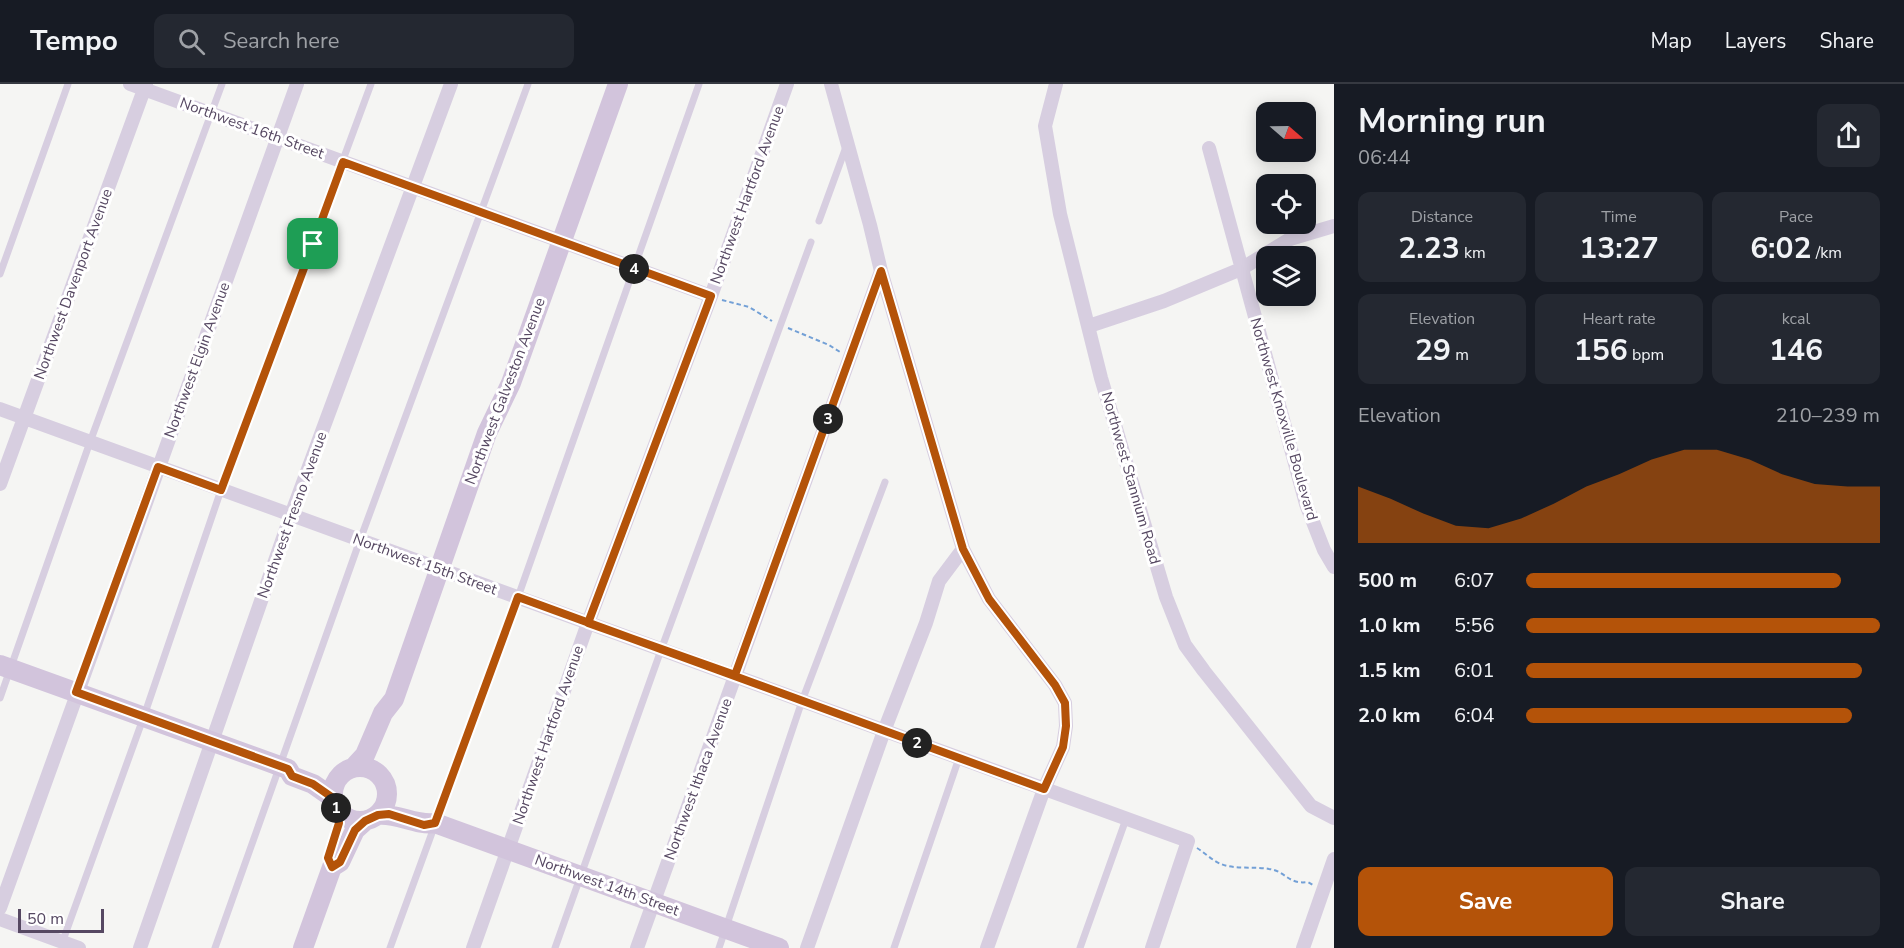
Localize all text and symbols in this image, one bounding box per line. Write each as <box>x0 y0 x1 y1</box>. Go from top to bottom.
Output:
search box <box>154 14 574 68</box>
text: Tempo <box>30 22 118 60</box>
icon: search <box>175 25 208 58</box>
text: Search here <box>223 26 339 56</box>
text: Map <box>1650 27 1692 55</box>
text: Layers <box>1725 27 1786 55</box>
text: Share <box>1819 27 1874 55</box>
street label: Northwest 16th Street <box>177 93 328 164</box>
text: Morning run <box>1358 99 1546 144</box>
north arrow <box>1256 102 1316 162</box>
map controls <box>1256 102 1316 306</box>
street label: Northwest Hartford Avenue <box>705 103 789 287</box>
button: share <box>1817 104 1880 167</box>
text: 06:44 <box>1358 144 1411 171</box>
button: locate <box>1256 174 1316 234</box>
street label: Northwest Davenport Avenue <box>29 186 117 382</box>
text: Distance <box>1411 206 1473 228</box>
text: Time <box>1601 206 1637 228</box>
text: Pace <box>1779 206 1813 228</box>
pin <box>287 218 338 269</box>
icon: arrive <box>296 227 329 260</box>
text: 2.23 <box>1398 228 1460 269</box>
text: 13:27 <box>1579 228 1659 269</box>
text: 6:02 <box>1750 228 1812 269</box>
text: km <box>1460 242 1486 264</box>
text: /km <box>1812 242 1842 264</box>
button: layers <box>1256 246 1316 306</box>
pin: 4 <box>619 254 649 284</box>
text: 4 <box>629 258 639 280</box>
street label: Northwest Elgin Avenue <box>159 279 235 441</box>
street label: Northwest Galveston Avenue <box>460 295 550 487</box>
text: Elevation <box>1409 308 1475 330</box>
text: Heart rate <box>1582 308 1656 330</box>
text: kcal <box>1782 308 1810 330</box>
street label: Northwest Knoxville Boulevard <box>1245 315 1323 523</box>
text: 29 <box>1415 330 1451 371</box>
text: 156 <box>1574 330 1628 371</box>
text: 146 <box>1769 330 1823 371</box>
text: m <box>1451 344 1469 366</box>
text: bpm <box>1628 344 1664 366</box>
street label: Northwest Stannium Road <box>1097 389 1165 567</box>
text: Elevation <box>1358 402 1441 429</box>
text: 210–239 m <box>1776 402 1880 429</box>
pin: 3 <box>813 404 843 434</box>
text: 3 <box>823 408 833 430</box>
street label: Northwest Fresno Avenue <box>253 429 331 601</box>
street label: Northwest 15th Street <box>350 529 501 600</box>
text: 500 m <box>1358 567 1417 594</box>
text: 6:07 <box>1454 567 1495 594</box>
text: 1.0 km <box>1358 612 1421 639</box>
text: 5:56 <box>1454 612 1495 639</box>
street label: Northwest Hartford Avenue <box>508 643 588 827</box>
text: 1.5 km <box>1358 657 1421 684</box>
text: 6:01 <box>1454 657 1495 684</box>
street label: Northwest Ithaca Avenue <box>659 695 737 863</box>
text: 2.0 km <box>1358 702 1421 729</box>
text: 6:04 <box>1454 702 1495 729</box>
pin: 2 <box>902 728 932 758</box>
text: 2 <box>912 732 922 754</box>
pin: 1 <box>321 793 351 823</box>
text: 1 <box>331 797 341 819</box>
street label: Northwest 14th Street <box>532 850 683 921</box>
button: Save <box>1358 867 1613 936</box>
button: Share <box>1625 867 1880 936</box>
scale bar <box>18 906 104 934</box>
text: 50 m <box>27 908 64 930</box>

